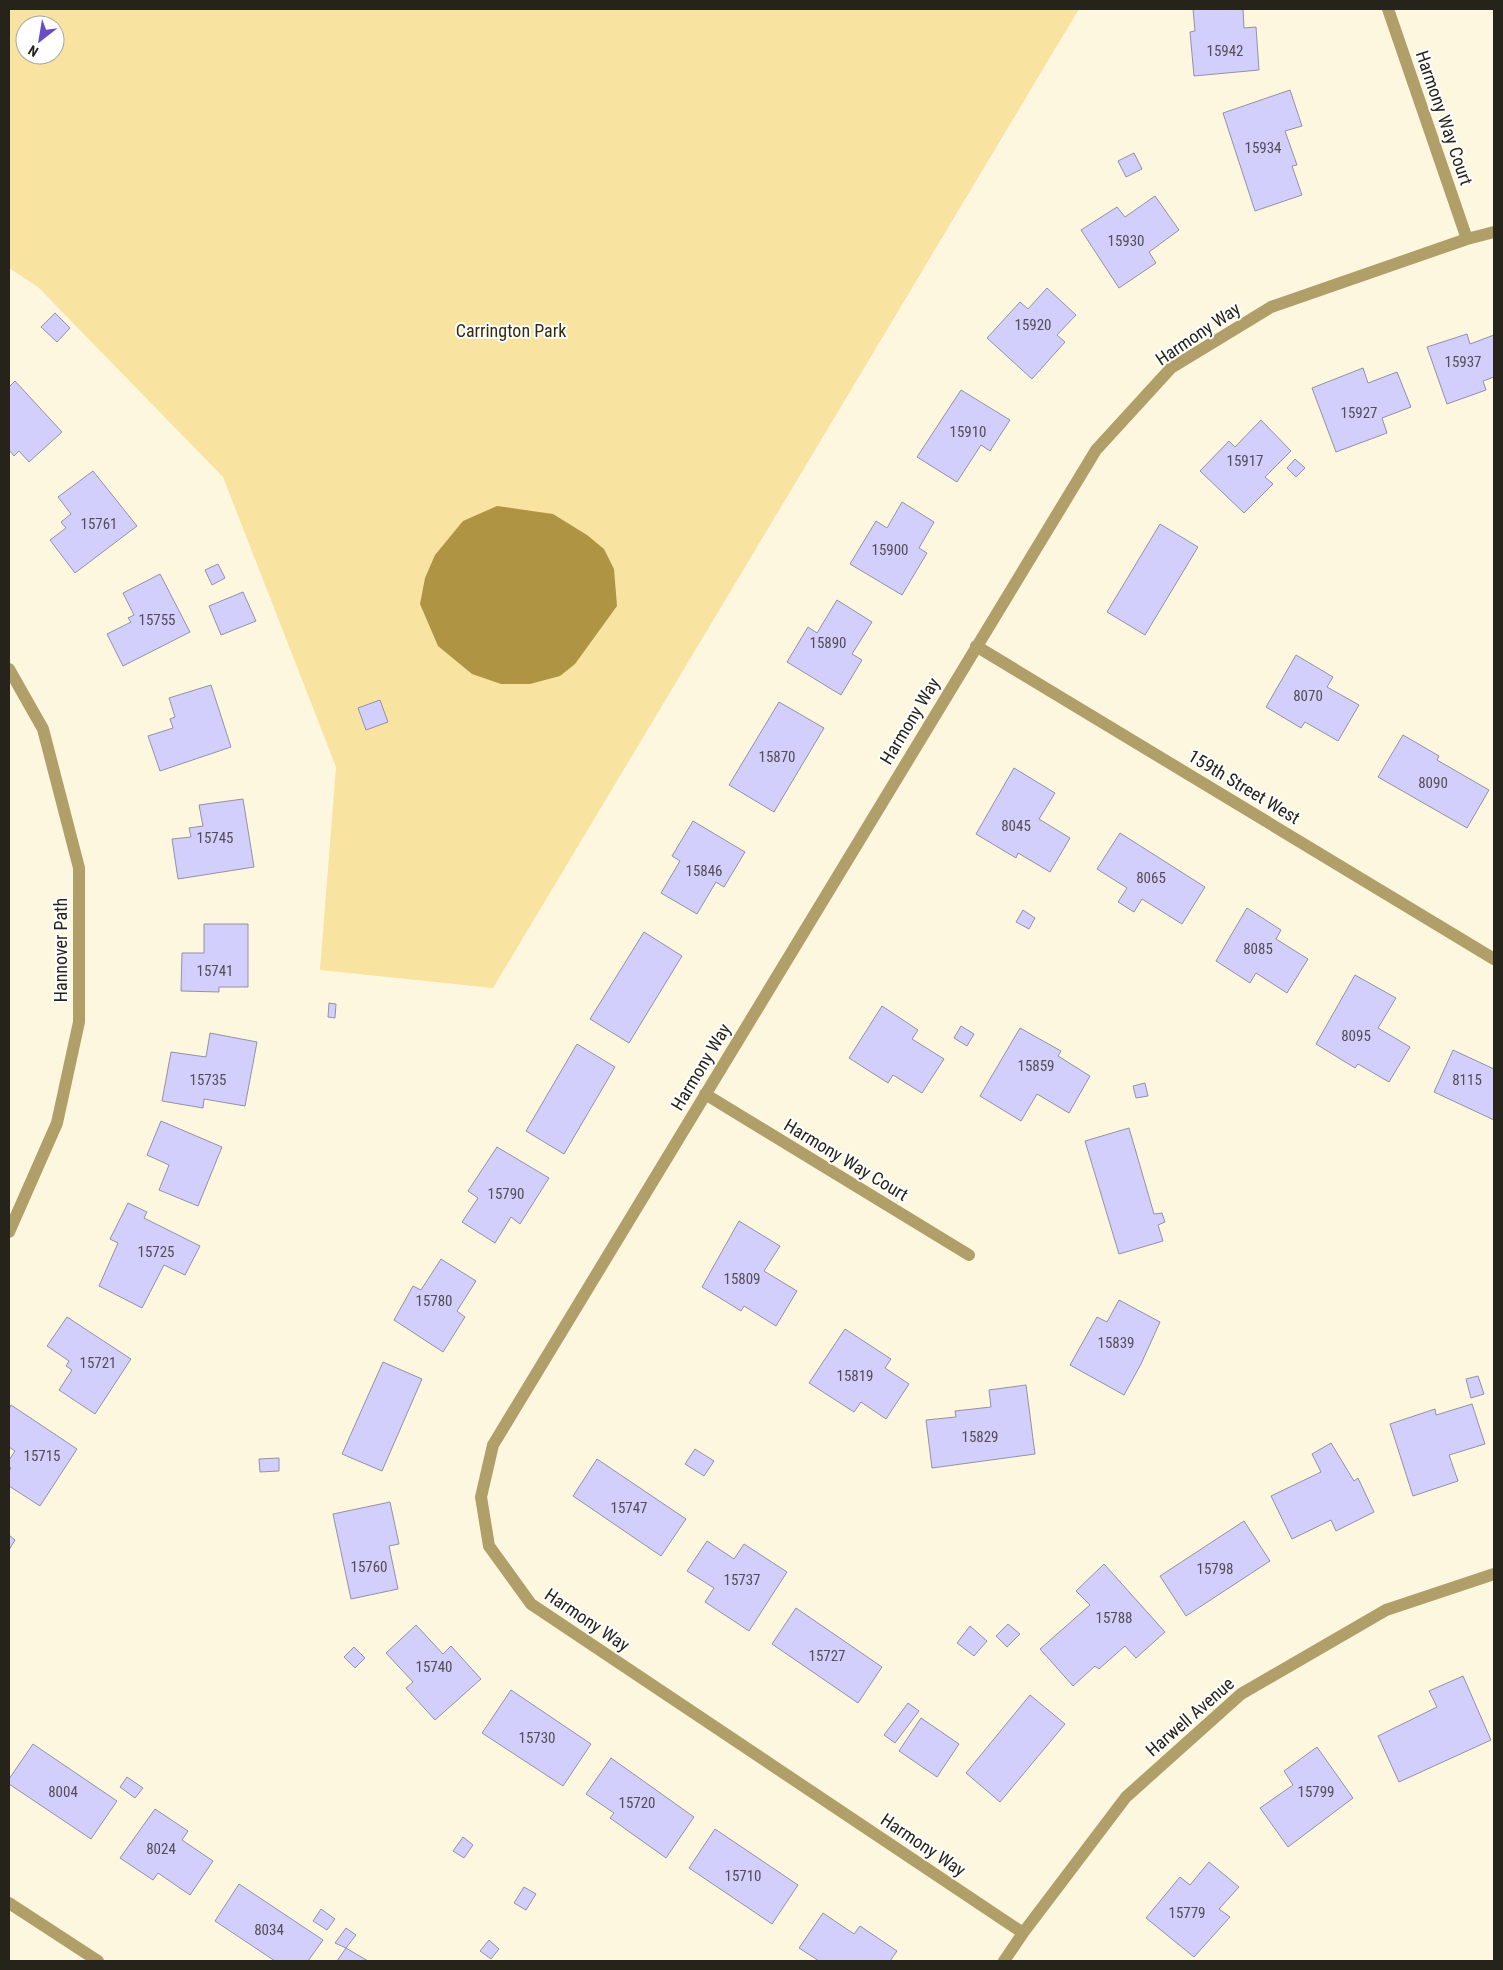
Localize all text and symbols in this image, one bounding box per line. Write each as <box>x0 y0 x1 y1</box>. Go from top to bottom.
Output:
north arrow <box>15 15 65 65</box>
text: N <box>26 42 41 60</box>
house number: 15942 <box>1206 42 1244 60</box>
street label: Harmony Way Court <box>1412 48 1477 188</box>
house number: 15934 <box>1244 139 1282 157</box>
house number: 15930 <box>1107 232 1145 250</box>
street label: Harmony Way <box>1151 297 1244 370</box>
house number: 15920 <box>1014 316 1052 334</box>
park label: Carrington Park <box>456 320 566 341</box>
house number: 15937 <box>1444 353 1482 371</box>
house number: 15927 <box>1340 404 1378 422</box>
house number: 15910 <box>949 423 987 441</box>
house number: 15917 <box>1226 452 1264 470</box>
house number: 15761 <box>80 515 118 533</box>
house number: 15900 <box>871 541 909 559</box>
house number: 15755 <box>138 611 176 629</box>
house number: 15890 <box>809 634 847 652</box>
street label: Harmony Way <box>875 673 944 768</box>
house number: 8070 <box>1293 687 1323 705</box>
street label: 159th Street West <box>1185 745 1304 828</box>
house number: 15870 <box>758 748 796 766</box>
house number: 8090 <box>1418 774 1448 792</box>
house number: 8045 <box>1001 817 1031 835</box>
house number: 15745 <box>196 829 234 847</box>
house number: 15846 <box>685 862 723 880</box>
house number: 8065 <box>1136 869 1166 887</box>
street label: Hannover Path <box>50 898 71 1002</box>
house number: 8085 <box>1243 940 1273 958</box>
house number: 15741 <box>196 962 234 980</box>
street label: Harmony Way <box>666 1019 735 1114</box>
house number: 8095 <box>1341 1027 1371 1045</box>
house number: 15859 <box>1017 1057 1055 1075</box>
house number: 15735 <box>189 1071 227 1089</box>
house number: 8115 <box>1452 1071 1482 1089</box>
street label: Harmony Way Court <box>780 1114 912 1205</box>
house number: 15790 <box>487 1185 525 1203</box>
house number: 15725 <box>137 1243 175 1261</box>
house number: 15809 <box>723 1270 761 1288</box>
house number: 15780 <box>415 1292 453 1310</box>
house number: 15839 <box>1097 1334 1135 1352</box>
house number: 15721 <box>79 1354 117 1372</box>
house number: 15819 <box>836 1367 874 1385</box>
house number: 15829 <box>961 1428 999 1446</box>
house number: 15715 <box>23 1447 61 1465</box>
house number: 15747 <box>610 1499 648 1517</box>
house number: 15760 <box>350 1558 388 1576</box>
house number: 15798 <box>1196 1560 1234 1578</box>
house number: 15737 <box>723 1571 761 1589</box>
street label: Harmony Way <box>541 1584 634 1656</box>
house number: 15788 <box>1095 1609 1133 1627</box>
house number: 15727 <box>808 1647 846 1665</box>
house number: 15740 <box>415 1658 453 1676</box>
street label: Harwell Avenue <box>1141 1673 1238 1761</box>
house number: 15730 <box>518 1729 556 1747</box>
house number: 8004 <box>48 1783 78 1801</box>
house number: 15799 <box>1297 1783 1335 1801</box>
house number: 15720 <box>618 1794 656 1812</box>
street label: Harmony Way <box>877 1809 970 1881</box>
house number: 8024 <box>146 1840 176 1858</box>
house number: 15710 <box>724 1867 762 1885</box>
house number: 15779 <box>1168 1904 1206 1922</box>
house number: 8034 <box>254 1921 284 1939</box>

